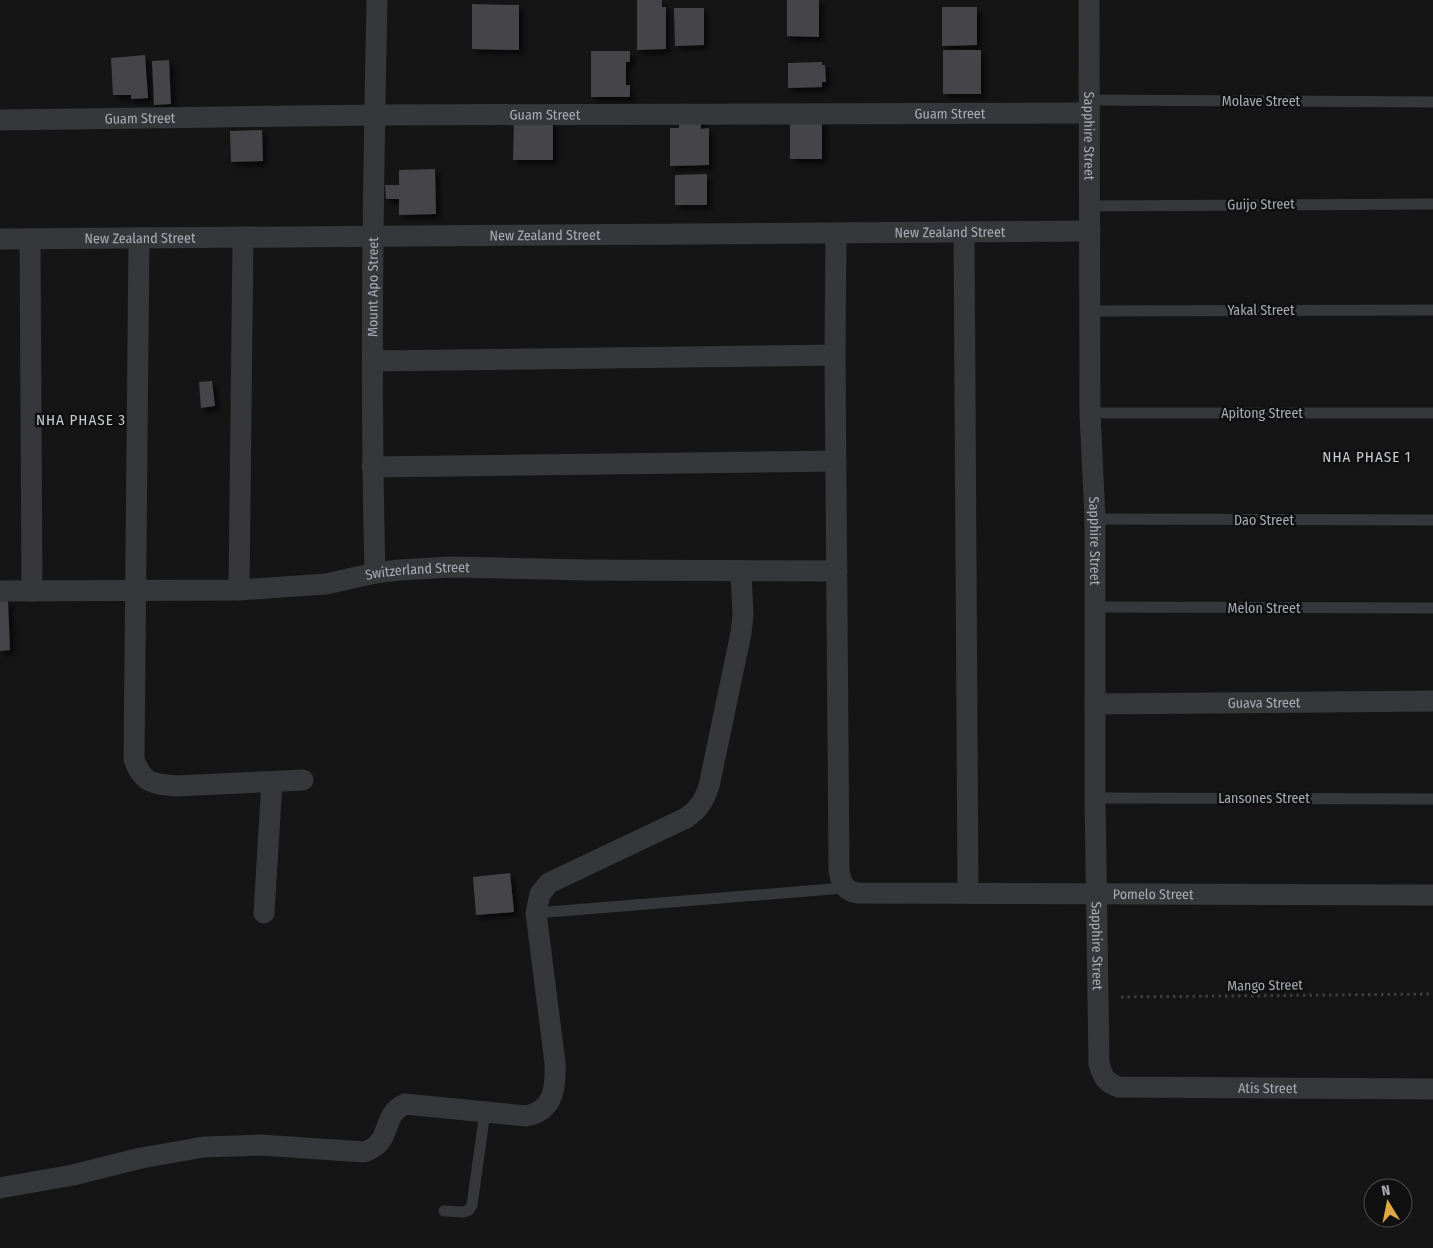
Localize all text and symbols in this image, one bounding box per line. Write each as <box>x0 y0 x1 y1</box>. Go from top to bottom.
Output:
street label: Sapphire Street <box>1080 92 1097 181</box>
street label: Molave Street <box>1222 93 1301 110</box>
street label: Guam Street <box>915 105 986 122</box>
street label: Guam Street <box>510 106 581 124</box>
street label: Guam Street <box>105 110 176 128</box>
street label: Guijo Street <box>1227 195 1295 214</box>
street label: New Zealand Street <box>894 224 1006 241</box>
street label: New Zealand Street <box>489 227 601 244</box>
street label: New Zealand Street <box>84 230 196 247</box>
street label: Mount Apo Street <box>364 237 382 337</box>
street label: Yakal Street <box>1227 302 1295 319</box>
street label: Apitong Street <box>1221 405 1303 422</box>
district label: NHA PHASE 3 <box>36 411 126 429</box>
district label: NHA PHASE 1 <box>1322 448 1412 466</box>
street label: Sapphire Street <box>1085 496 1103 586</box>
street label: Dao Street <box>1234 512 1294 529</box>
street label: Switzerland Street <box>364 559 470 584</box>
street label: Melon Street <box>1228 600 1301 617</box>
street label: Guava Street <box>1228 694 1301 712</box>
street label: Lansones Street <box>1218 790 1310 807</box>
street label: Pomelo Street <box>1113 886 1194 903</box>
street label: Sapphire Street <box>1088 901 1106 991</box>
street label: Mango Street <box>1227 976 1303 995</box>
street label: Atis Street <box>1238 1080 1298 1097</box>
north arrow <box>1363 1178 1413 1228</box>
text: N <box>1380 1182 1391 1200</box>

